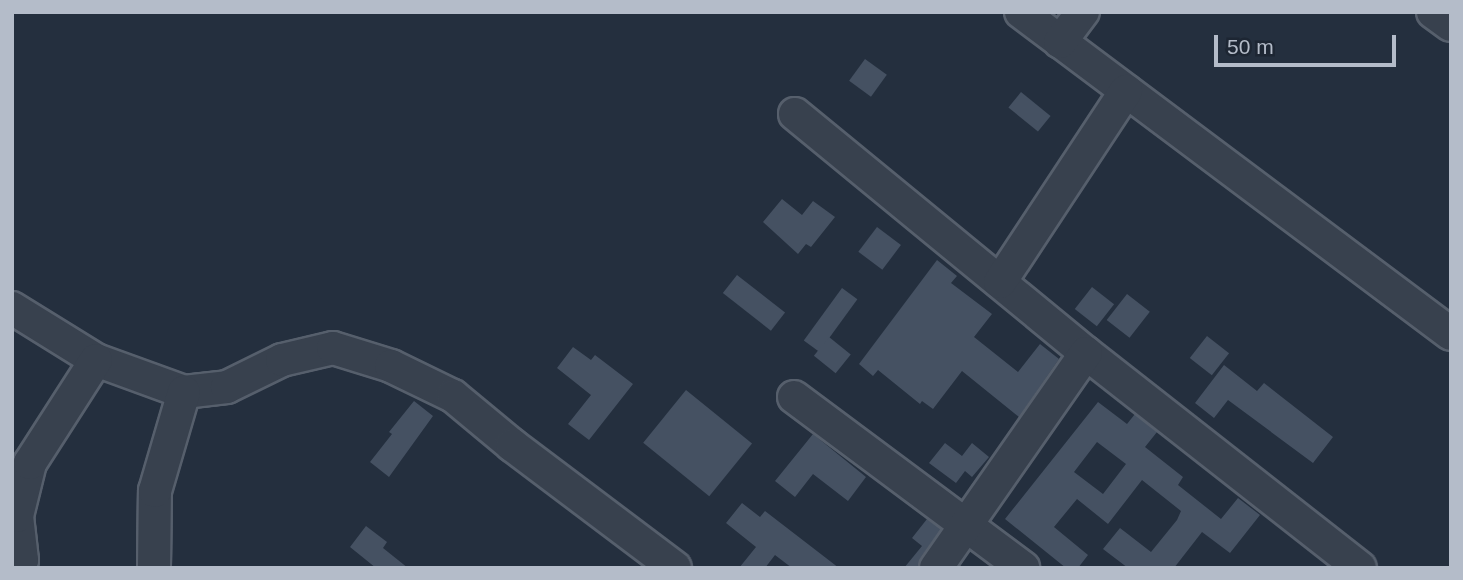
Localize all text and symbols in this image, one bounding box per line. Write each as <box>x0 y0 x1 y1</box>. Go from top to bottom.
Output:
scale bar <box>1218 21 1400 65</box>
text: 50 m <box>1227 35 1274 58</box>

